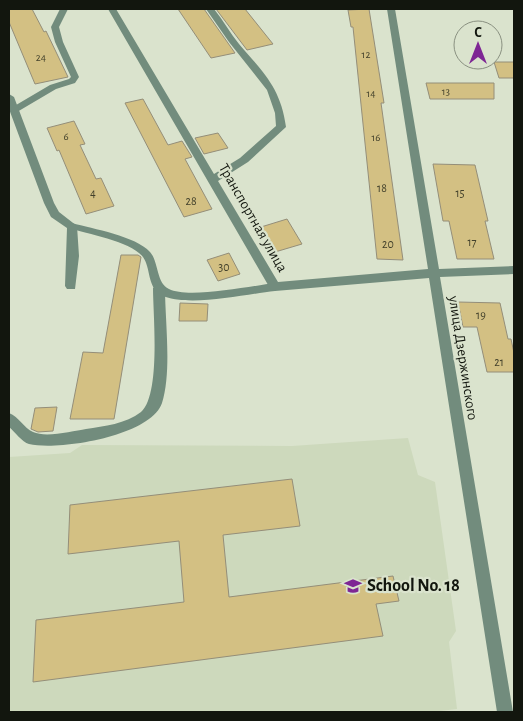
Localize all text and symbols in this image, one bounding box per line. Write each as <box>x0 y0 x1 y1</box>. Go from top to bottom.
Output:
north arrow <box>453 20 503 70</box>
text: С <box>474 26 482 40</box>
house number: 12 <box>362 49 370 60</box>
house number: 24 <box>36 52 46 63</box>
house number: 13 <box>442 86 451 97</box>
house number: 14 <box>366 88 376 99</box>
house number: 6 <box>63 131 69 142</box>
house number: 16 <box>372 132 380 143</box>
street label: Транспортная улица <box>216 161 290 275</box>
house number: 18 <box>377 182 387 194</box>
house number: 4 <box>90 187 96 199</box>
house number: 15 <box>455 187 465 199</box>
house number: 28 <box>185 195 197 207</box>
house number: 17 <box>467 236 477 248</box>
house number: 20 <box>382 238 394 250</box>
house number: 30 <box>218 261 230 273</box>
street label: улица Дзержинского <box>446 294 480 421</box>
house number: 19 <box>476 309 486 321</box>
house number: 21 <box>494 356 504 368</box>
school or university icon: School No. 18 <box>343 576 363 596</box>
place label: School No. 18 <box>367 577 460 595</box>

